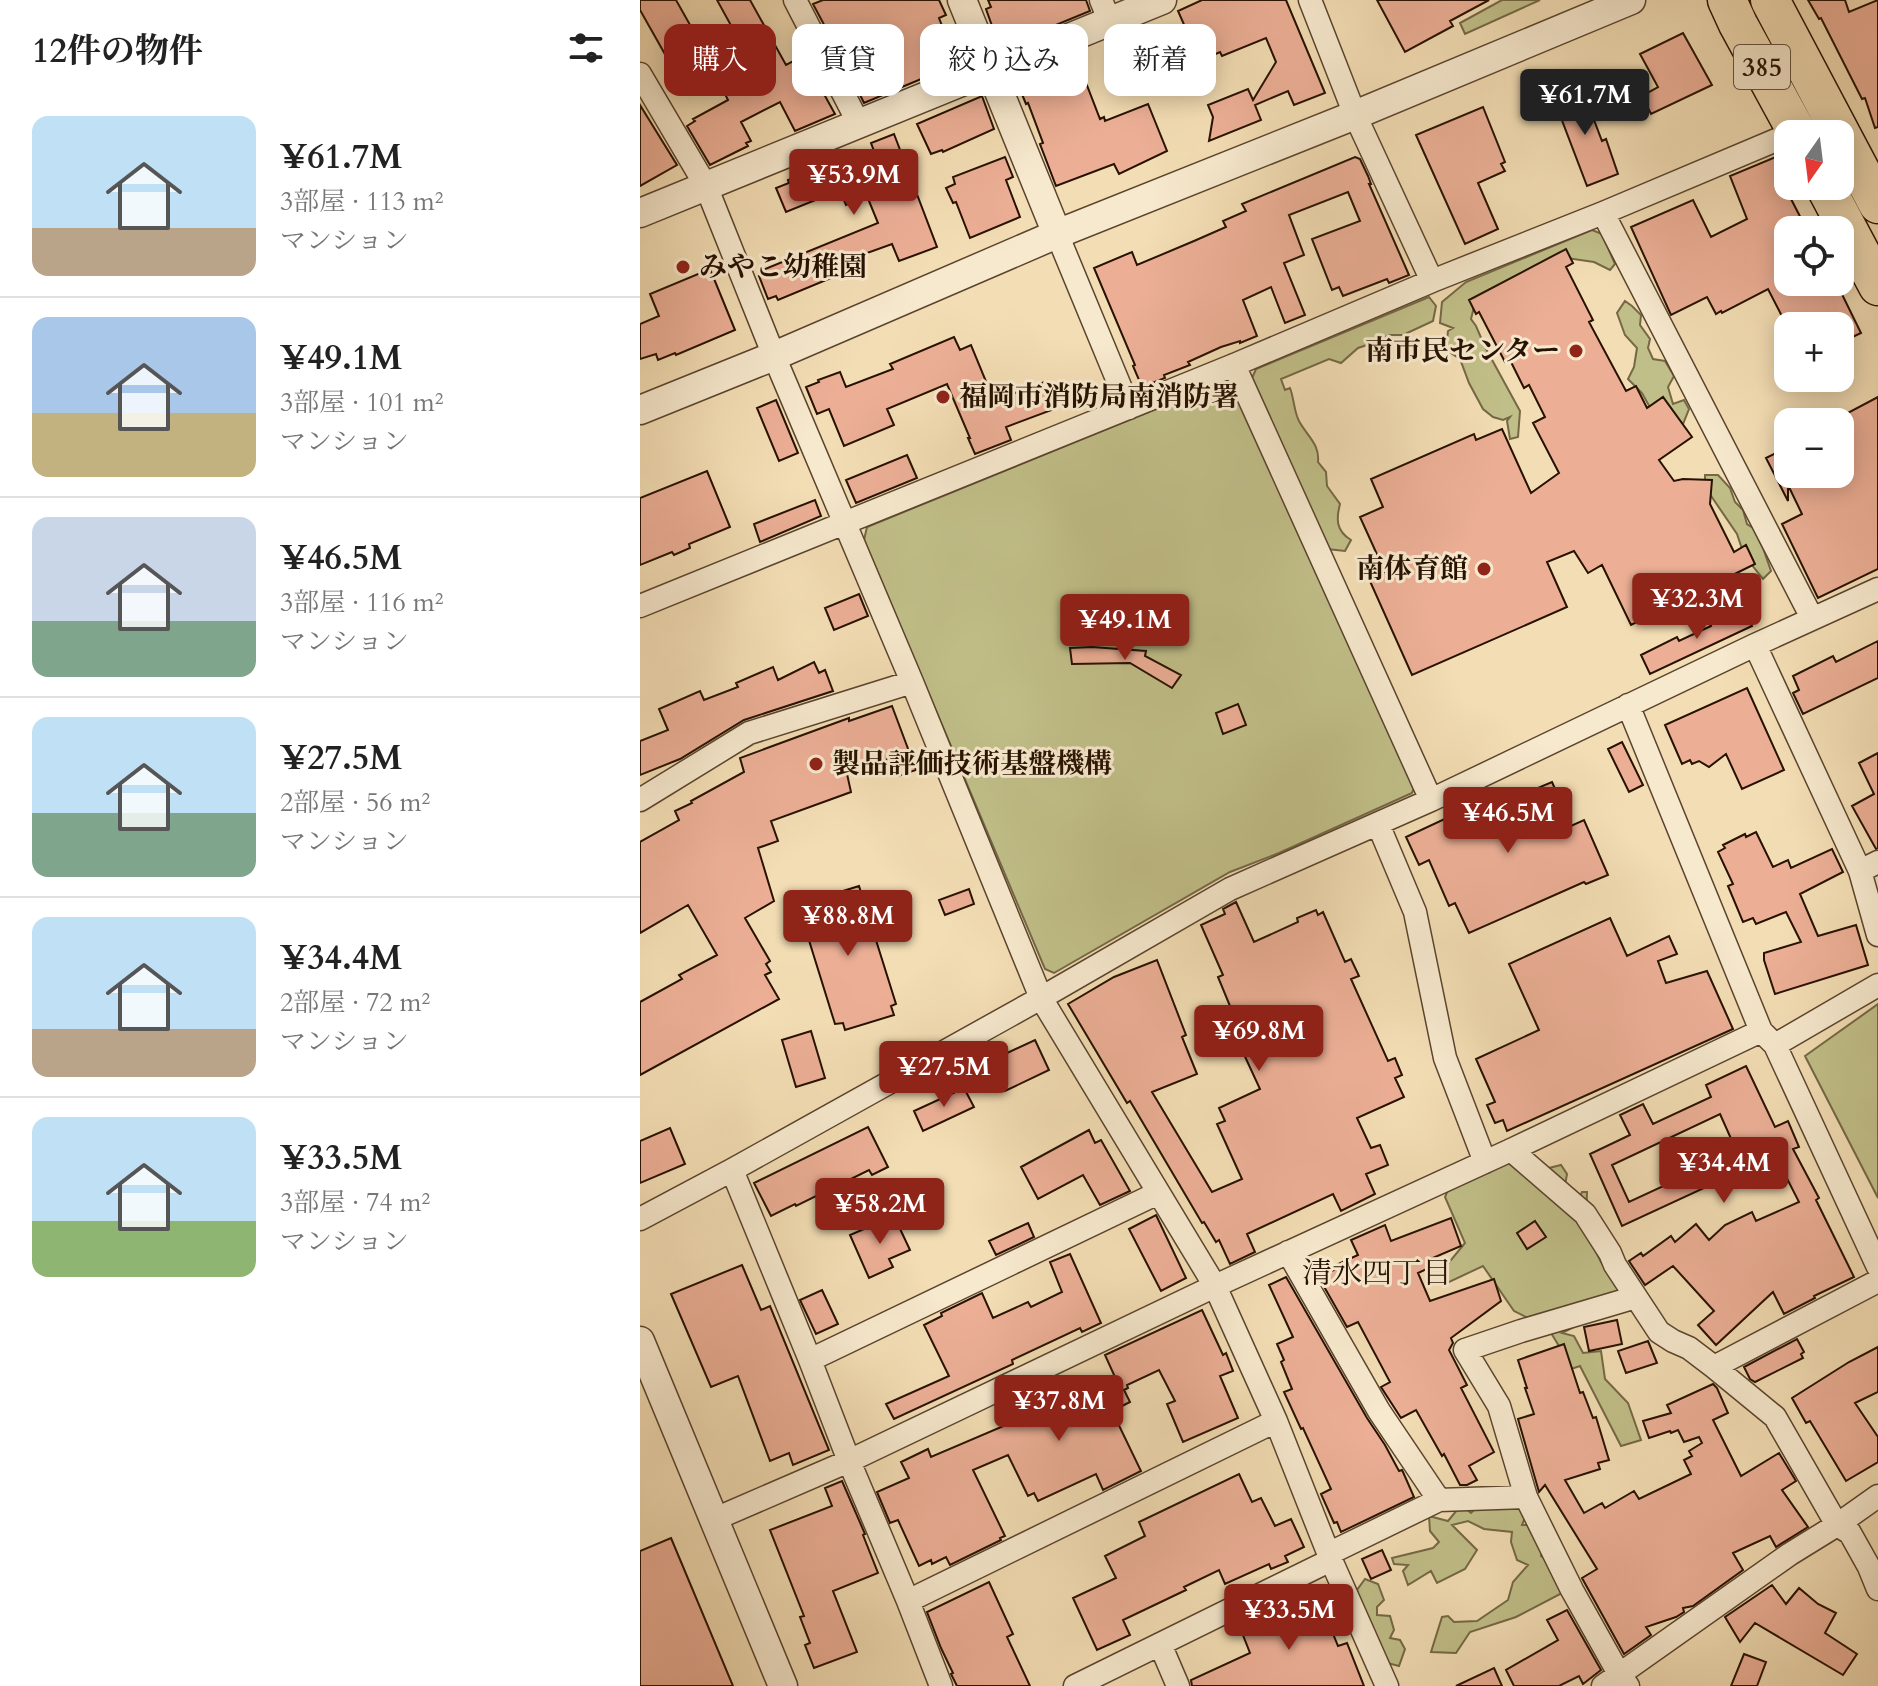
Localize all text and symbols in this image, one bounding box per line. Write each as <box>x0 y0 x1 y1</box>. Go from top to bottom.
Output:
chip: 購入 <box>664 24 776 96</box>
chip: 賃貸 <box>792 24 904 96</box>
chip: 絞り込み <box>920 24 1088 96</box>
chip: 新着 <box>1104 24 1216 96</box>
icon: filters <box>564 26 608 70</box>
text: 12件の物件 <box>32 28 203 74</box>
road number: 385 <box>1734 45 1790 89</box>
pin: ¥61.7M <box>1520 69 1650 137</box>
text: ¥61.7M <box>1538 77 1632 112</box>
north arrow <box>1774 120 1854 200</box>
map controls <box>1774 120 1854 488</box>
text: ¥61.7M <box>280 134 402 180</box>
icon: home <box>96 148 192 244</box>
pin: ¥53.9M <box>789 149 919 217</box>
text: ¥53.9M <box>807 157 901 192</box>
text: 3部屋 · 113 m² <box>280 184 444 219</box>
button: locate <box>1774 216 1854 296</box>
text: マンション <box>280 223 409 258</box>
place label: みやこ幼稚園 <box>699 248 867 286</box>
marker: みやこ幼稚園 <box>674 258 692 276</box>
button: + <box>1774 312 1854 392</box>
place label: 南市民センター <box>1365 332 1560 370</box>
text: ¥49.1M <box>280 335 402 381</box>
marker: 南市民センター <box>1567 342 1585 360</box>
icon: home <box>96 349 192 445</box>
place label: 福岡市消防局南消防署 <box>959 378 1239 416</box>
text: 3部屋 · 101 m² <box>280 385 444 420</box>
marker: 福岡市消防局南消防署 <box>934 388 952 406</box>
button: − <box>1774 408 1854 488</box>
text: マンション <box>280 424 409 459</box>
text: ¥46.5M <box>280 535 402 581</box>
icon: home <box>96 549 192 645</box>
place label: 南体育館 <box>1356 550 1468 588</box>
marker: 南体育館 <box>1475 560 1493 578</box>
pin: ¥32.3M <box>1632 573 1762 641</box>
text: ¥32.3M <box>1650 581 1744 616</box>
text: 3部屋 · 116 m² <box>280 585 444 620</box>
pin: ¥49.1M <box>1060 594 1190 662</box>
text: ¥49.1M <box>1078 602 1172 637</box>
text: マンション <box>280 624 409 659</box>
text: ¥27.5M <box>280 735 402 781</box>
place label: 製品評価技術基盤機構 <box>832 745 1112 783</box>
icon: home <box>96 749 192 845</box>
marker: 製品評価技術基盤機構 <box>807 755 825 773</box>
text: 2部屋 · 56 m² <box>280 785 430 820</box>
pin: ¥46.5M <box>1443 787 1573 855</box>
text: ¥46.5M <box>1461 795 1555 830</box>
text: マンション <box>280 824 409 859</box>
pin: ¥88.8M <box>783 890 913 958</box>
text: ¥88.8M <box>801 898 895 933</box>
text: ¥34.4M <box>280 935 402 981</box>
icon: home <box>96 949 192 1045</box>
text: 2部屋 · 72 m² <box>280 985 430 1020</box>
pin: ¥69.8M <box>1194 1005 1324 1073</box>
text: ¥69.8M <box>1212 1013 1306 1048</box>
text: マンション <box>280 1024 409 1059</box>
pin: ¥27.5M <box>879 1041 1009 1109</box>
text: ¥27.5M <box>897 1049 991 1084</box>
text: ¥33.5M <box>280 1135 402 1181</box>
pin: ¥34.4M <box>1659 1137 1789 1205</box>
text: ¥34.4M <box>1677 1145 1771 1180</box>
icon: home <box>96 1149 192 1245</box>
pin: ¥58.2M <box>815 1178 945 1246</box>
text: 3部屋 · 74 m² <box>280 1185 430 1220</box>
text: ¥58.2M <box>833 1186 927 1221</box>
text: マンション <box>280 1224 409 1259</box>
district label: 清水四丁目 <box>1302 1253 1452 1294</box>
pin: ¥37.8M <box>994 1375 1124 1443</box>
text: ¥37.8M <box>1012 1383 1106 1418</box>
pin: ¥33.5M <box>1224 1584 1354 1652</box>
text: ¥33.5M <box>1242 1592 1336 1627</box>

